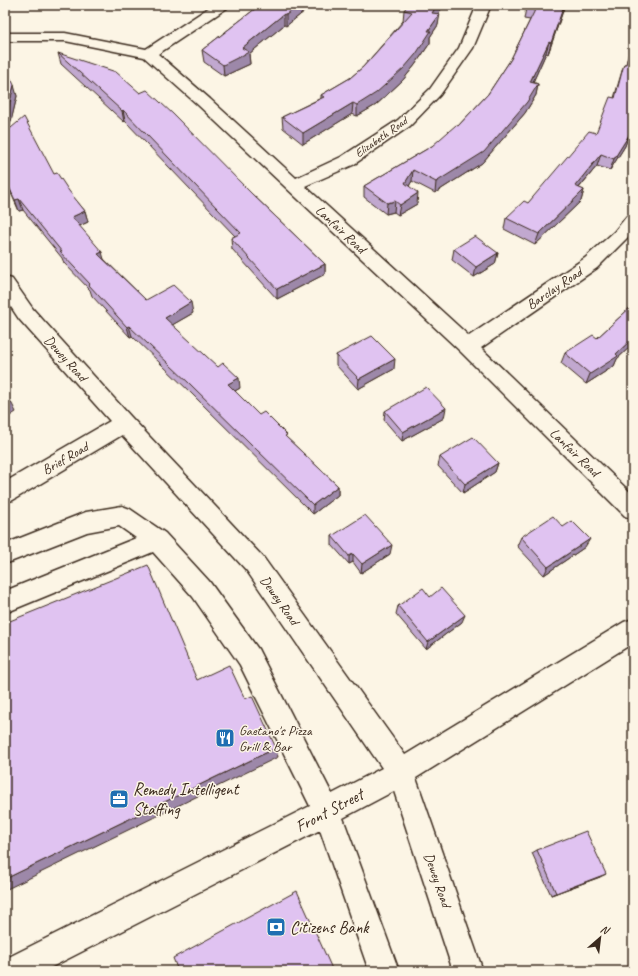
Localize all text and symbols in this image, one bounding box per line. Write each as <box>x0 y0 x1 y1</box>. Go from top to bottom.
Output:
street label: Elizabeth Road <box>352 112 412 161</box>
street label: Lanfair Road <box>312 202 371 259</box>
street label: Barclay Road <box>523 262 587 313</box>
street label: Dewey Road <box>40 332 92 387</box>
street label: Lanfair Road <box>546 425 605 482</box>
street label: Brief Road <box>39 437 94 478</box>
street label: Dewey Road <box>256 572 304 630</box>
place label: Gaetano's Pizza Grill & Bar <box>239 722 313 755</box>
restaurant icon: Gaetano's Pizza Grill & Bar <box>214 727 236 749</box>
place label: Remedy Intelligent Staffing <box>133 779 241 820</box>
street label: Front Street <box>292 783 369 837</box>
office icon: Remedy Intelligent Staffing <box>108 788 130 810</box>
street label: Dewey Road <box>420 851 456 912</box>
bank icon: Citizens Bank <box>265 916 287 938</box>
place label: Citizens Bank <box>290 917 370 938</box>
north arrow <box>580 918 620 958</box>
text: N <box>598 921 613 938</box>

